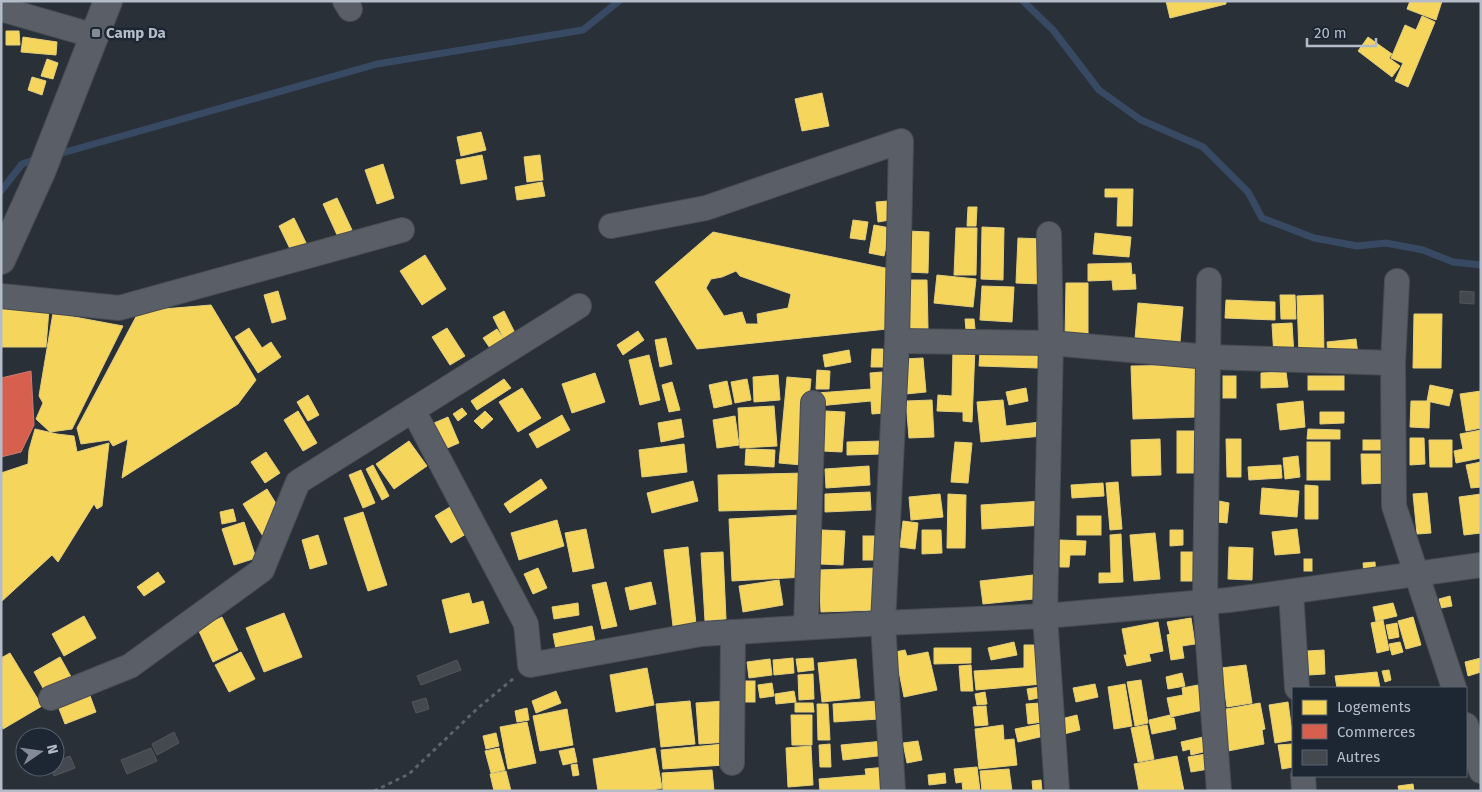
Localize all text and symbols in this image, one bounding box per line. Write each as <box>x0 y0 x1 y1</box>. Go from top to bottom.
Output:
scale bar <box>1307 15 1376 47</box>
place label: Camp Da <box>106 24 166 42</box>
text: 20 m <box>1314 24 1347 42</box>
marker: Camp Da <box>90 27 102 39</box>
legend <box>1292 687 1467 777</box>
text: Logements <box>1337 698 1411 716</box>
text: Commerces <box>1337 723 1415 741</box>
north arrow <box>15 727 65 777</box>
text: N <box>43 743 62 756</box>
text: Autres <box>1337 748 1380 766</box>

